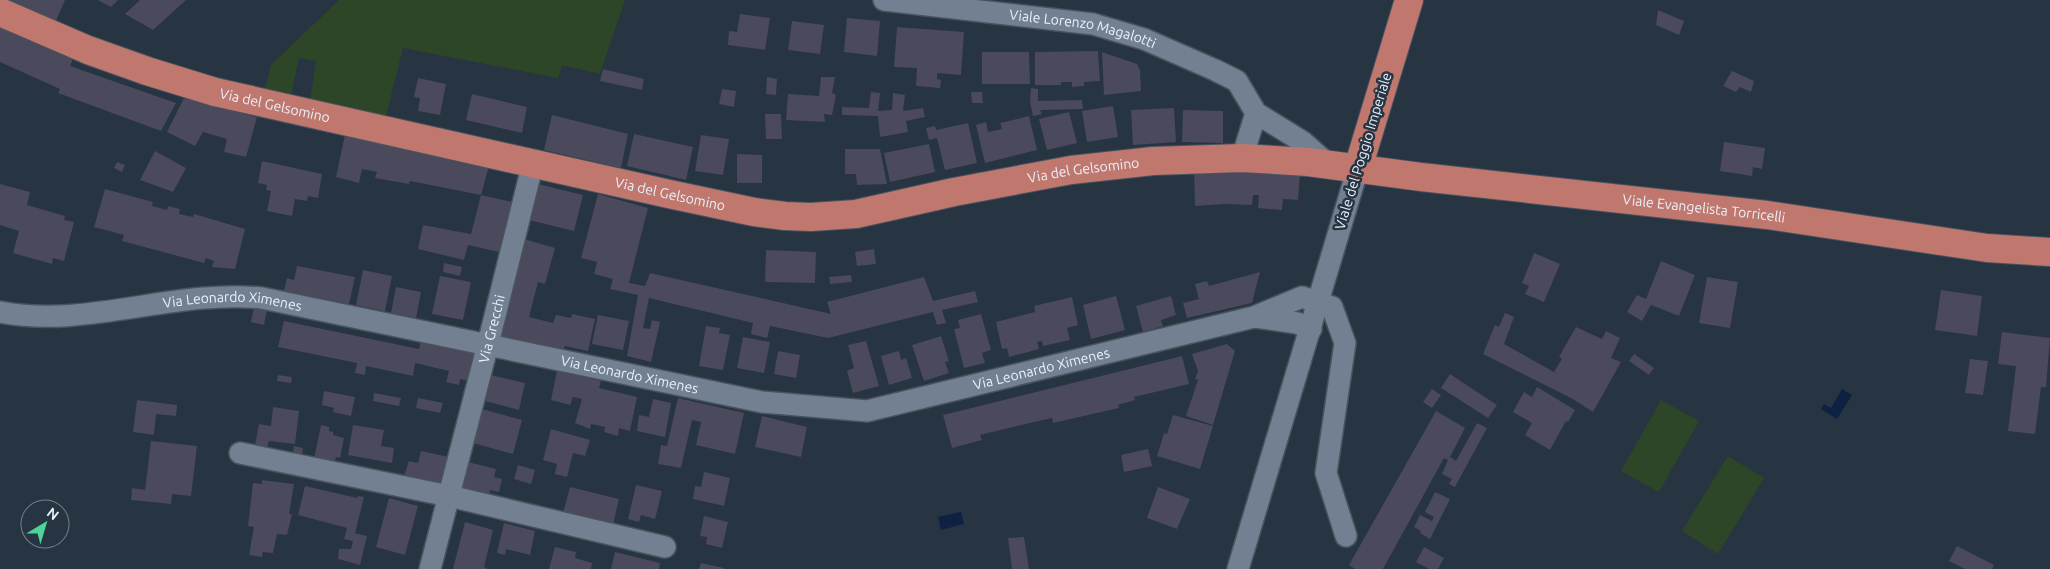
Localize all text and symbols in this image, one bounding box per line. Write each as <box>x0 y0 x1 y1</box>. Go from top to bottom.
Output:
street label: Viale Lorenzo Magalotti <box>1008 6 1158 51</box>
street label: Viale del Poggio Imperiale <box>1331 70 1395 232</box>
street label: Via del Gelsomino <box>218 85 332 126</box>
street label: Via del Gelsomino <box>1026 155 1140 186</box>
street label: Via del Gelsomino <box>613 174 727 214</box>
street label: Viale Evangelista Torricelli <box>1622 191 1786 226</box>
street label: Via Leonardo Ximenes <box>162 289 303 314</box>
street label: Via Grecchi <box>475 293 508 365</box>
street label: Via Leonardo Ximenes <box>971 344 1111 393</box>
street label: Via Leonardo Ximenes <box>559 352 700 397</box>
north arrow <box>20 499 70 549</box>
text: N <box>44 504 62 523</box>

